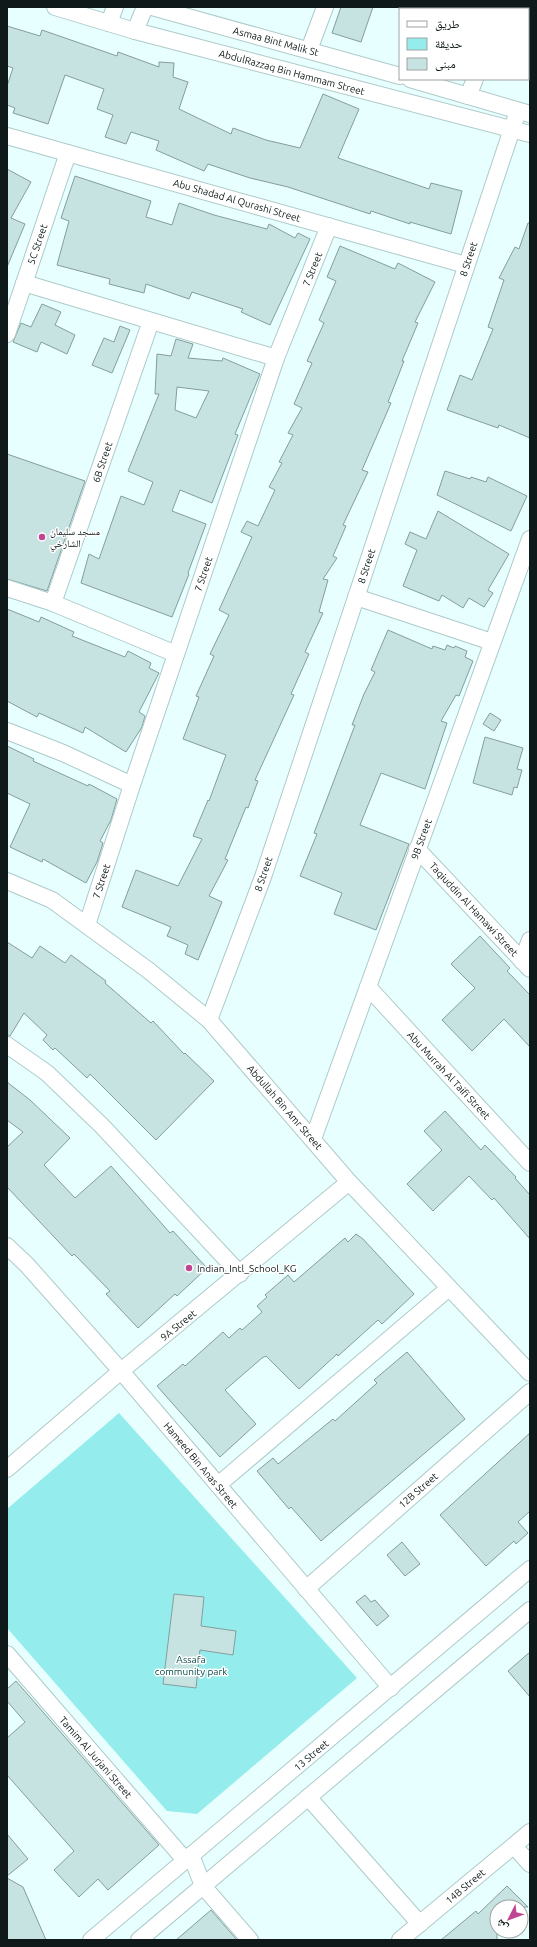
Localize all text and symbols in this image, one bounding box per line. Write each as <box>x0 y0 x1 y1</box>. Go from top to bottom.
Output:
legend <box>399 8 529 80</box>
text: طريق <box>435 17 460 31</box>
street label: Asmaa Bint Malik St <box>232 25 320 58</box>
text: حديقة <box>435 37 463 51</box>
street label: AbdulRazzaq Bin Hammam Street <box>218 48 366 97</box>
text: مبنى <box>435 57 456 71</box>
street label: Abu Shadad Al Qurashi Street <box>172 177 302 224</box>
street label: 5C Street <box>25 222 50 266</box>
street label: 8 Street <box>458 240 479 278</box>
street label: 7 Street <box>301 250 324 288</box>
street label: 6B Street <box>90 440 115 484</box>
place label: مسجد سليمان الشارخي <box>50 526 100 552</box>
marker: مسجد سليمان الشارخي <box>37 532 47 542</box>
street label: 8 Street <box>356 547 377 585</box>
street label: 7 Street <box>192 555 215 593</box>
street label: 9B Street <box>409 817 434 861</box>
street label: 8 Street <box>252 855 275 893</box>
street label: Taqiuddin Al Hamawi Street <box>427 860 520 959</box>
street label: 7 Street <box>91 862 112 900</box>
street label: Abu Murrah Al Taifi Street <box>405 1029 492 1122</box>
street label: Abdullah Bin Amr Street <box>245 1063 324 1152</box>
marker: Indian_Intl_School_KG <box>184 1263 194 1273</box>
place label: Indian_Intl_School_KG <box>197 1263 296 1274</box>
street label: 9A Street <box>158 1308 198 1343</box>
street label: Hameed Bin Anas Street <box>161 1420 240 1511</box>
street label: 12B Street <box>397 1470 440 1510</box>
park label: Assafa community park <box>155 1654 227 1677</box>
street label: Tamim Al Jurjani Street <box>57 1714 134 1800</box>
street label: 13 Street <box>292 1738 331 1773</box>
street label: 14B Street <box>443 1867 487 1906</box>
north arrow <box>489 1899 529 1939</box>
text: ش <box>493 1916 511 1934</box>

